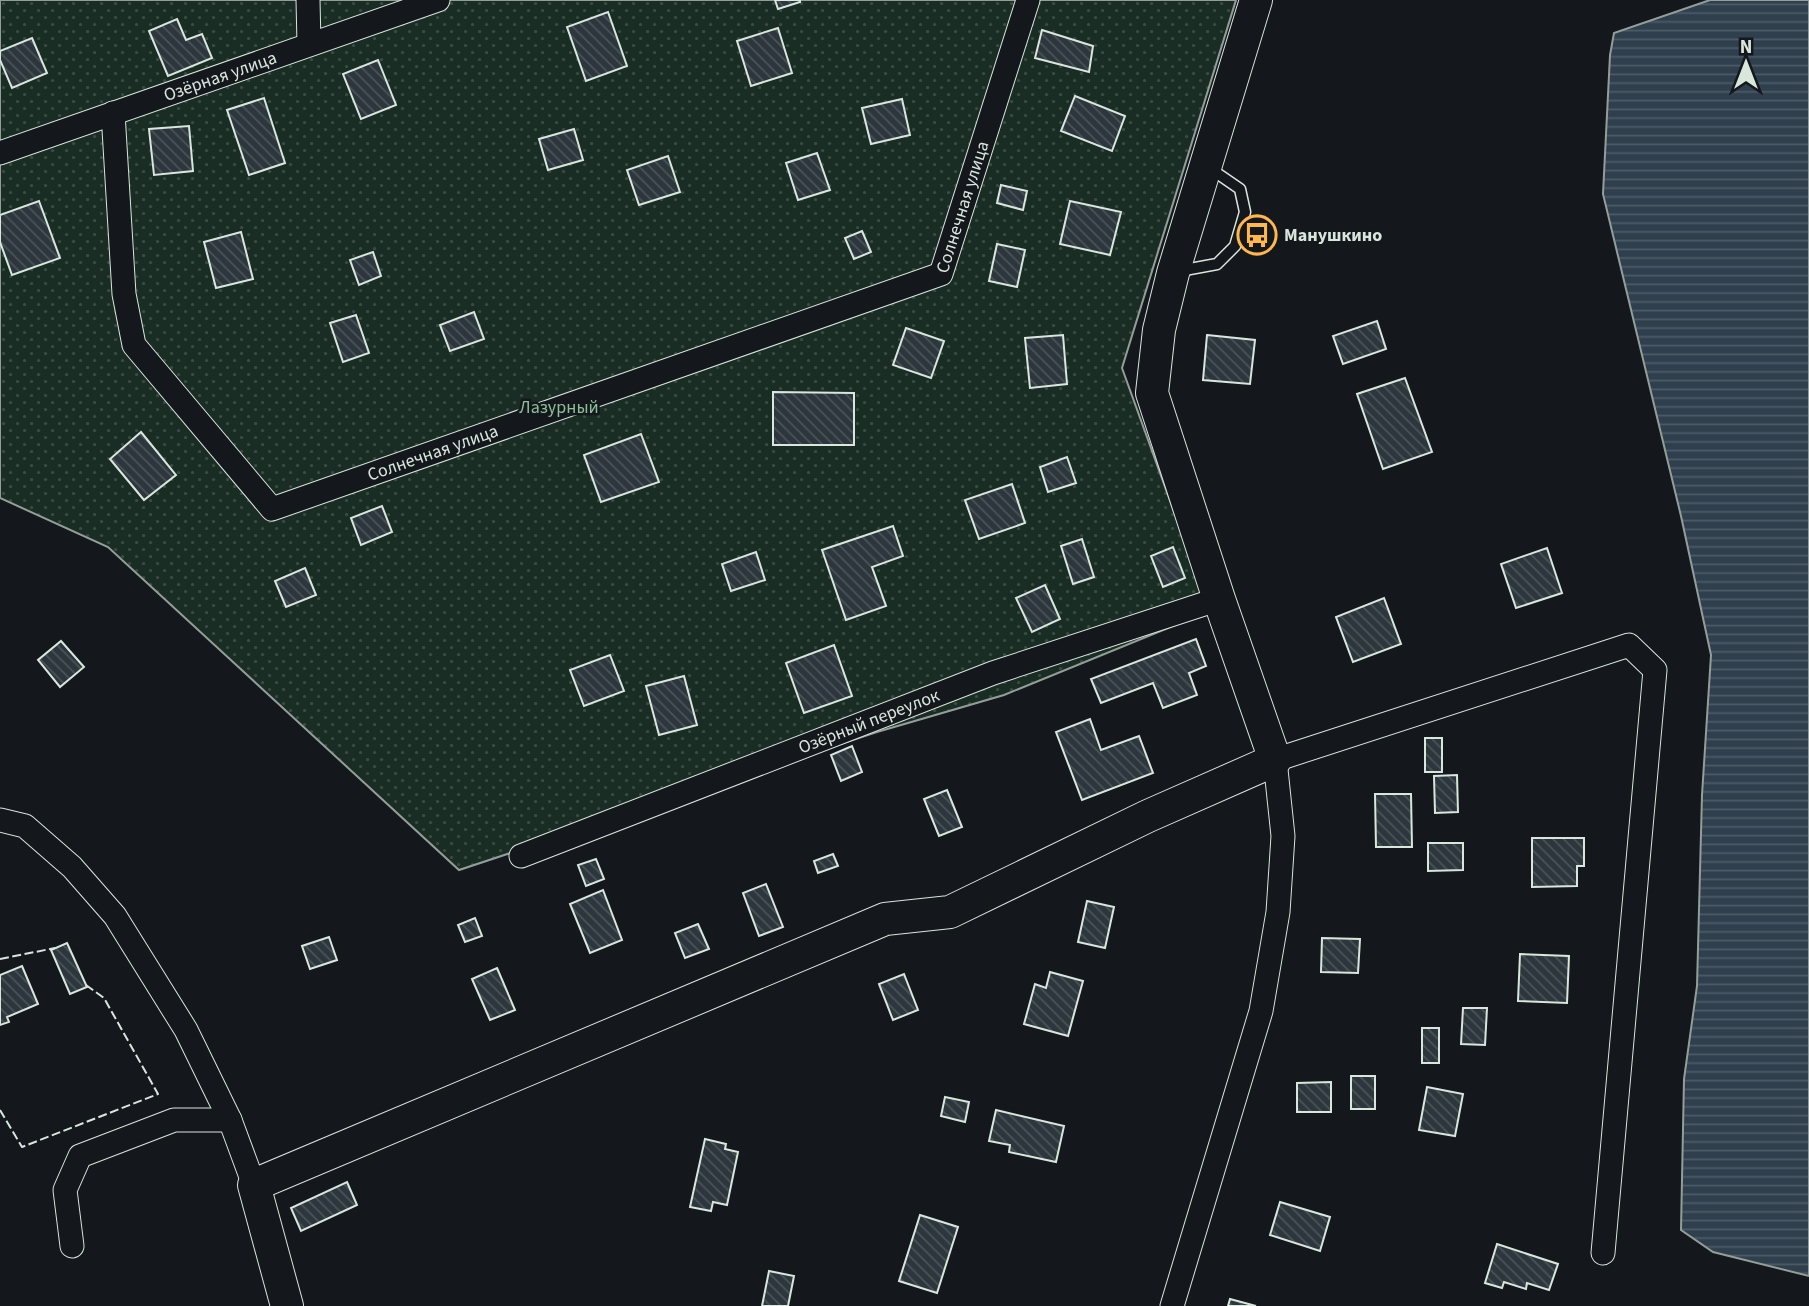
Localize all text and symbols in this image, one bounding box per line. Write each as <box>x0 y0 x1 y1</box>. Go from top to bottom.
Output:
north arrow <box>1711 28 1781 98</box>
text: N <box>1740 34 1752 61</box>
street label: Озёрная улица <box>160 45 280 108</box>
street label: Солнечная улица <box>930 138 995 276</box>
bus stop icon: Манушкино <box>1236 214 1278 256</box>
place label: Манушкино <box>1284 223 1382 248</box>
park label: Лазурный <box>519 395 599 420</box>
street label: Солнечная улица <box>364 418 502 488</box>
street label: Озёрный переулок <box>795 683 943 760</box>

